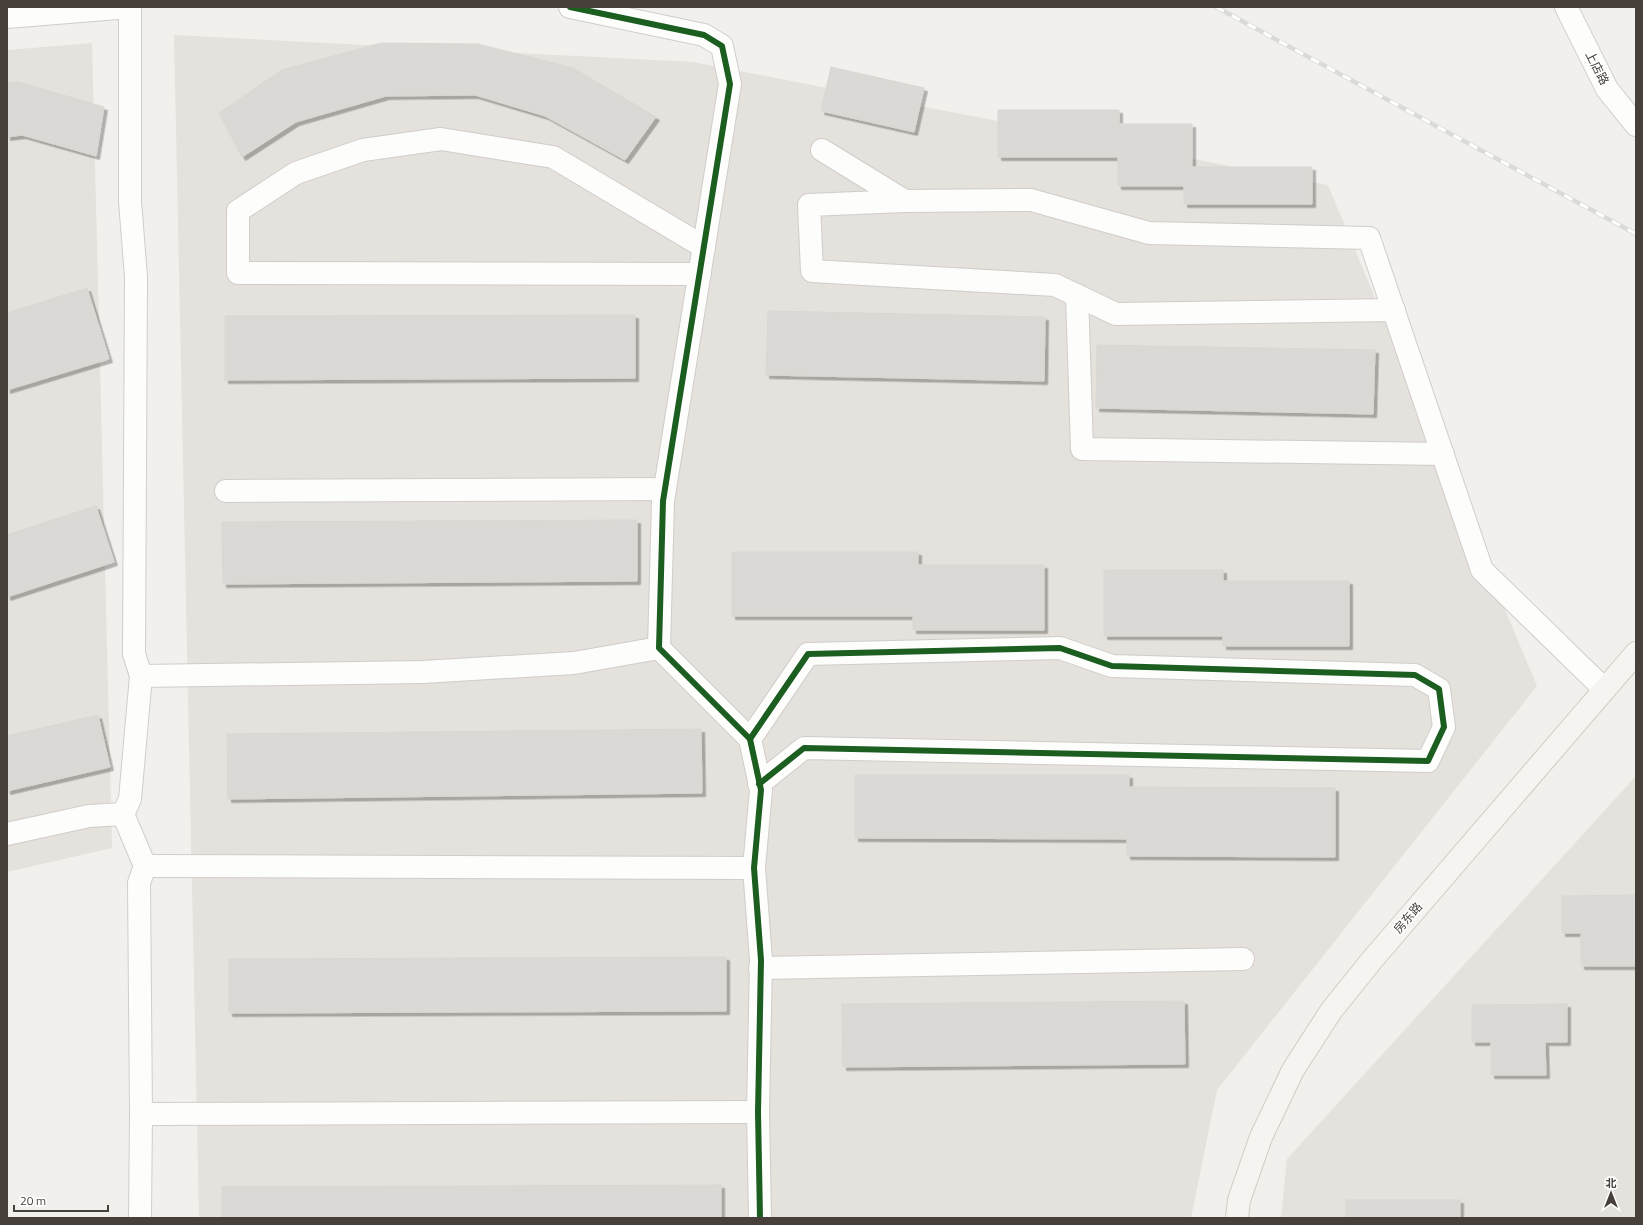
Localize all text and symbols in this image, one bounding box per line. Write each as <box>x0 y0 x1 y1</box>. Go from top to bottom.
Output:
street label: 上店路 <box>1581 47 1614 88</box>
street label: 房东路 <box>1389 898 1427 937</box>
north arrow <box>1591 1173 1631 1213</box>
text: 北 <box>1606 1175 1617 1191</box>
scale bar <box>14 1187 108 1213</box>
text: 20 m <box>20 1191 46 1210</box>

